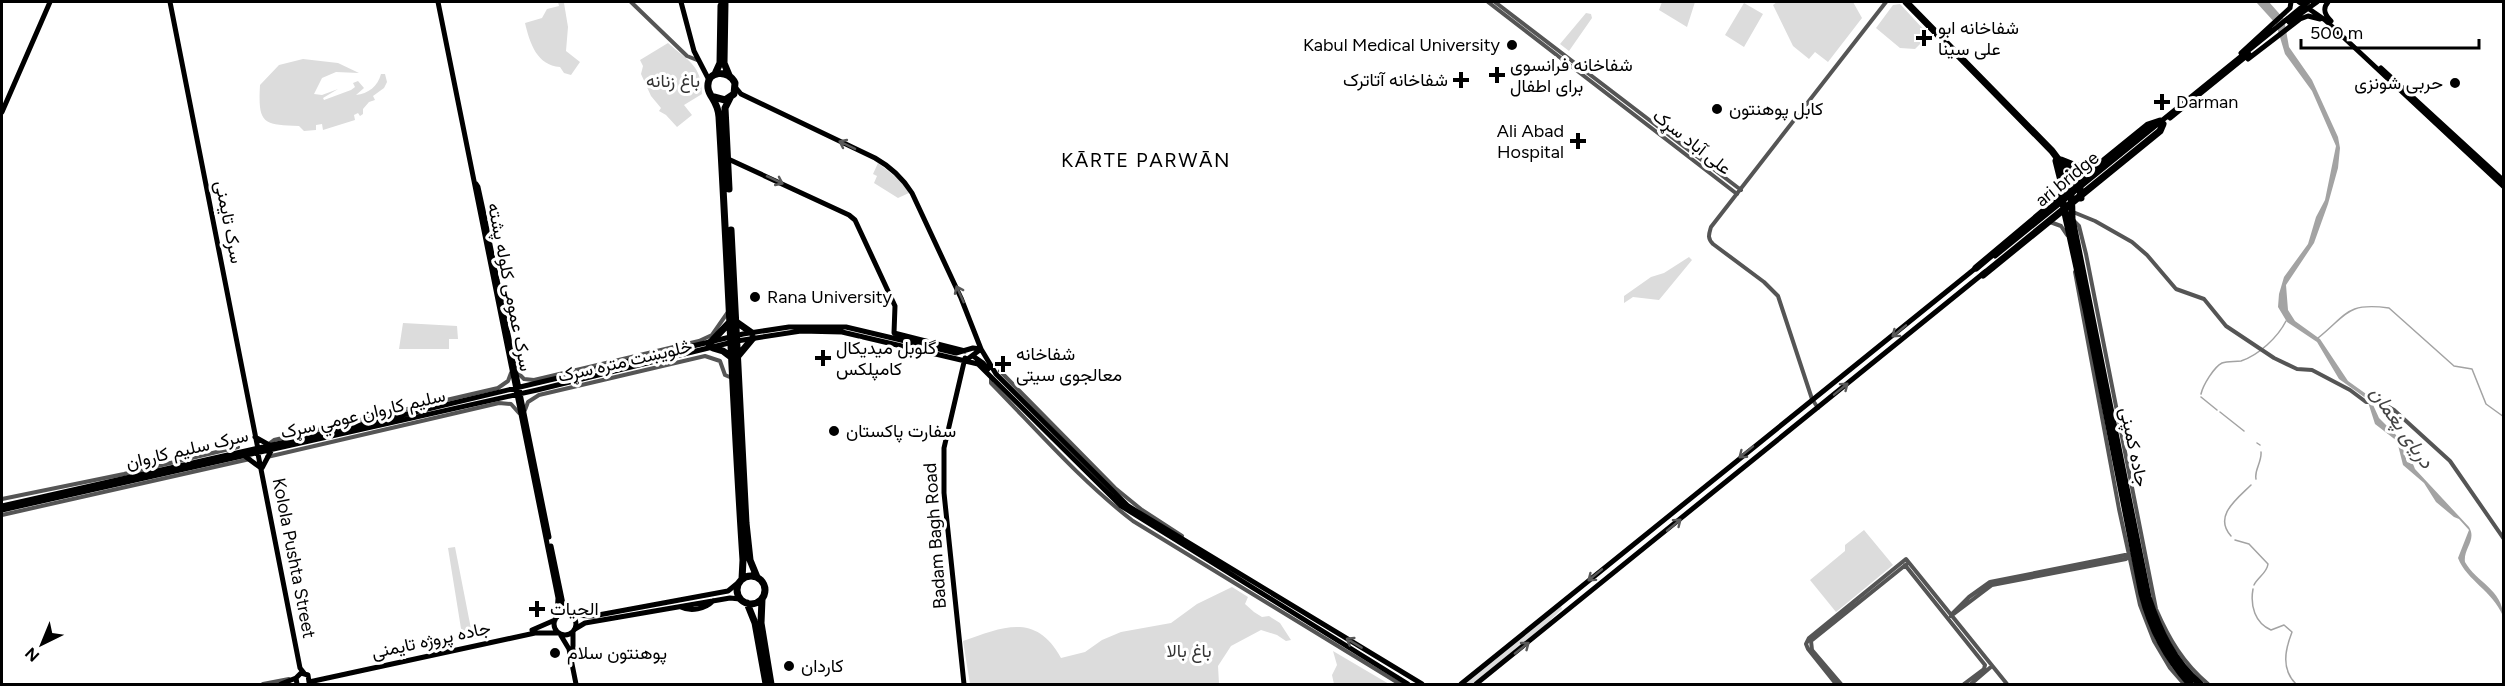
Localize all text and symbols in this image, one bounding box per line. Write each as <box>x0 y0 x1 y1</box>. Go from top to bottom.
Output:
scale bar <box>2301 12 2480 50</box>
place label: شفاخانه ابو علی سینا <box>1938 17 2019 60</box>
text: 500 m <box>2310 22 2363 44</box>
marker: شفاخانه ابو علی سینا <box>1915 29 1933 47</box>
place label: Kabul Medical University <box>1303 34 1501 56</box>
marker: Kabul Medical University <box>1505 38 1519 52</box>
place label: شفاخانه فرانسوی برای اطفال <box>1510 54 1633 97</box>
marker: شفاخانه فرانسوی برای اطفال <box>1488 66 1506 84</box>
place label: شفاخانه آتاترک <box>1343 69 1448 91</box>
park label: باغ زنانه <box>646 70 700 93</box>
marker: شفاخانه آتاترک <box>1452 71 1470 89</box>
place label: حربی شونزی <box>2354 72 2443 94</box>
marker: حربی شونزی <box>2448 76 2462 90</box>
place label: Darman <box>2176 91 2238 113</box>
marker: Darman <box>2153 93 2171 111</box>
place label: کابل پوهنتون <box>1729 98 1823 121</box>
marker: کابل پوهنتون <box>1710 102 1724 116</box>
street label: علی آباد سړک <box>1648 104 1736 180</box>
place label: Ali Abad Hospital <box>1497 120 1564 163</box>
marker: Ali Abad Hospital <box>1569 132 1587 150</box>
one-way arrow <box>839 138 857 150</box>
street label: ari bridge <box>2031 147 2103 211</box>
district label: KĀRTE PARWĀN <box>1061 148 1231 172</box>
one-way arrow <box>765 175 783 187</box>
street label: سرک تایمنی <box>210 179 248 265</box>
street label: سرک عمومی کلوله پشته <box>482 201 537 373</box>
place label: Rana University <box>767 286 892 308</box>
one-way arrow <box>953 286 965 304</box>
marker: Rana University <box>748 290 762 304</box>
one-way arrow <box>1891 324 1907 337</box>
street label: څلویښت متره سړک <box>556 335 695 388</box>
place label: گلوبل میدیکال کامپلکس <box>836 337 936 381</box>
place label: شفاخانه معالجوی سیتی <box>1016 343 1122 386</box>
marker: گلوبل میدیکال کامپلکس <box>814 349 832 367</box>
marker: شفاخانه معالجوی سیتی <box>994 355 1012 373</box>
water label: دریای پغمان <box>2363 381 2439 474</box>
one-way arrow <box>1833 383 1849 396</box>
street label: سلیم کاروان عومي سړک <box>278 384 448 448</box>
street label: جاده کمپنی <box>2114 405 2153 489</box>
place label: سفارت پاکستان <box>846 420 956 443</box>
street label: سرک سلیم کاروان <box>124 424 251 475</box>
marker: سفارت پاکستان <box>827 424 841 438</box>
one-way arrow <box>1738 446 1754 459</box>
street label: Badam Bagh Road <box>919 462 951 610</box>
street label: Kolola Pushta Street <box>268 476 320 640</box>
one-way arrow <box>1665 519 1681 532</box>
one-way arrow <box>1587 569 1603 582</box>
place label: الحیات <box>550 598 599 620</box>
marker: الحیات <box>528 600 546 618</box>
north arrow <box>12 614 72 674</box>
street label: جاده پروژه تایمنی <box>369 617 493 664</box>
one-way arrow <box>1346 637 1363 649</box>
park label: باغ بالا <box>1166 640 1212 663</box>
place label: پوهنتون سلام <box>567 642 667 665</box>
one-way arrow <box>1514 642 1530 655</box>
text: N <box>21 643 43 666</box>
marker: پوهنتون سلام <box>548 646 562 660</box>
place label: کاردان <box>801 655 843 677</box>
marker: کاردان <box>782 659 796 673</box>

